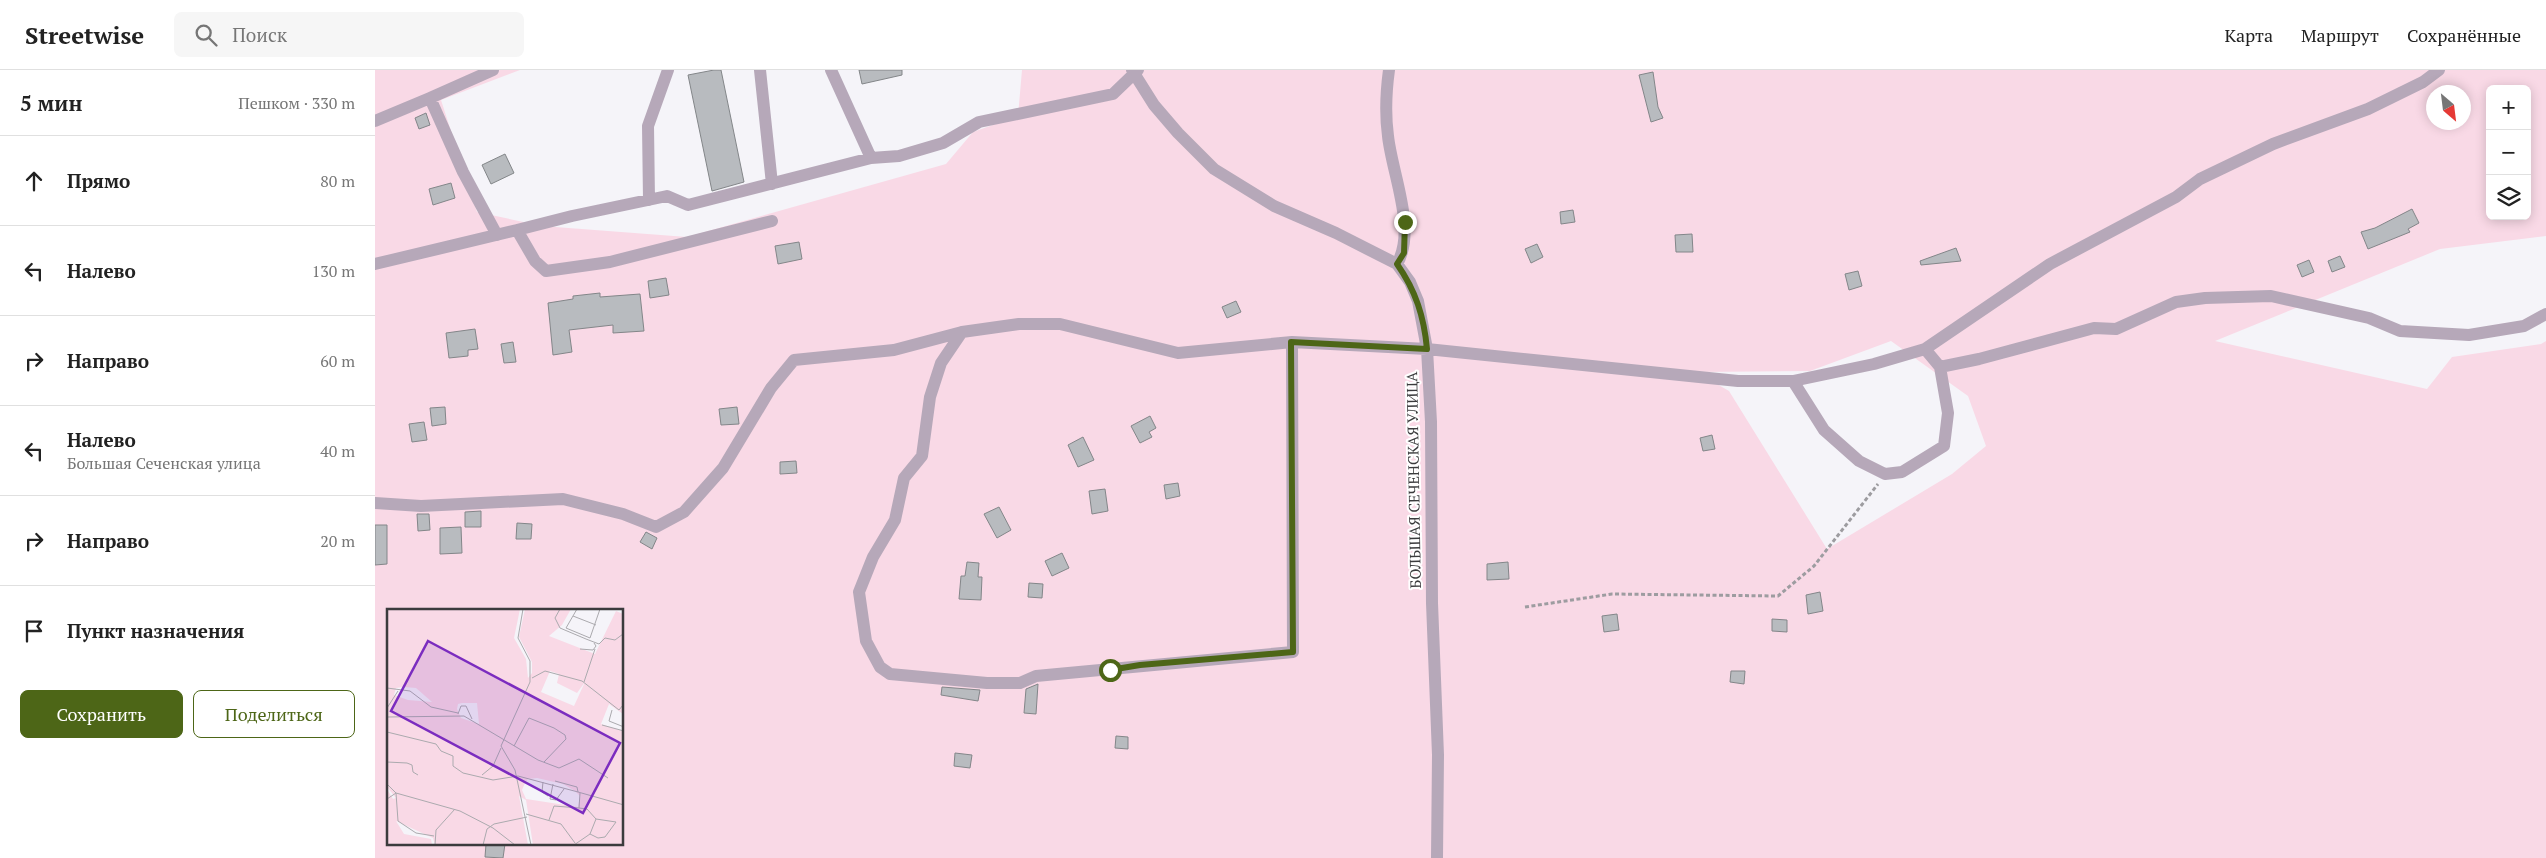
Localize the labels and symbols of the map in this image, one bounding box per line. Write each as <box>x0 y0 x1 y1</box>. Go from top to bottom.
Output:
north arrow <box>2426 85 2471 130</box>
route end <box>1394 211 1417 234</box>
street label: БОЛЬШАЯ СЕЧЕНСКАЯ УЛИЦА <box>1401 371 1425 589</box>
inset map <box>387 609 624 846</box>
route start <box>1099 659 1122 682</box>

